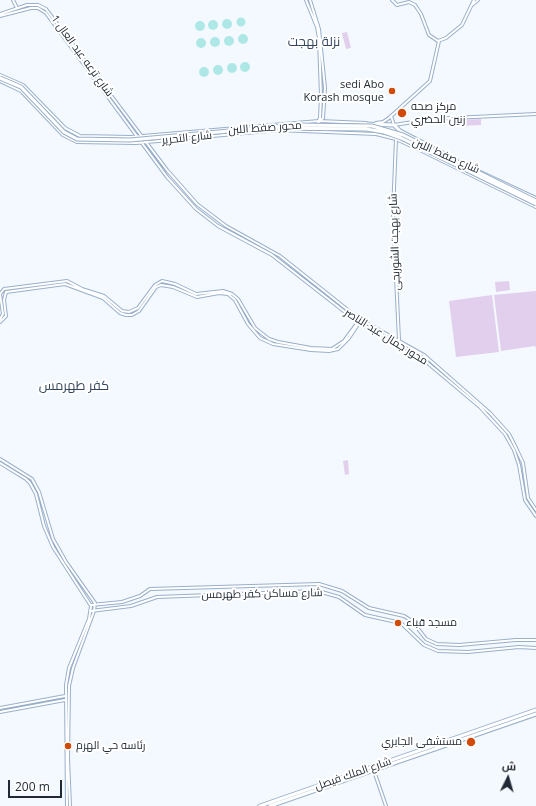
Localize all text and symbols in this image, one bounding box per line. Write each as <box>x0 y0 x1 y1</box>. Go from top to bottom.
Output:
street label: شارع ترعه عبد العال 1 <box>48 13 116 99</box>
district label: نزلة بهجت <box>288 34 340 50</box>
place label: sedi Abo Korash mosque <box>303 78 384 104</box>
marker: sedi Abo Korash mosque <box>387 86 397 96</box>
place label: مركز صحه زنين الحضري <box>411 100 465 126</box>
marker: مركز صحه زنين الحضري <box>396 107 408 119</box>
street label: محور صفط اللبن <box>228 119 302 137</box>
street label: شارع التحرير <box>161 129 213 147</box>
street label: شارع صفط اللبن <box>410 135 482 177</box>
street label: شارع بهجت الشوربجى <box>387 193 403 291</box>
street label: محور جمال عبد الناصر <box>342 306 430 368</box>
district label: كفر طهرمس <box>39 378 109 394</box>
street label: شارع مساكن كفر طهرمس <box>201 586 323 602</box>
place label: مسجد قباء <box>406 616 457 630</box>
marker: مسجد قباء <box>393 618 403 628</box>
place label: مستشفى الجابري <box>381 735 462 749</box>
marker: مستشفى الجابري <box>465 736 477 748</box>
place label: رئاسه حي الهرم <box>76 739 146 753</box>
marker: رئاسه حي الهرم <box>63 741 73 751</box>
street label: شارع الملك فيصل <box>313 755 393 793</box>
text: ش <box>501 757 517 774</box>
north arrow <box>488 758 528 798</box>
scale bar <box>10 772 64 798</box>
text: 200 m <box>15 778 50 795</box>

